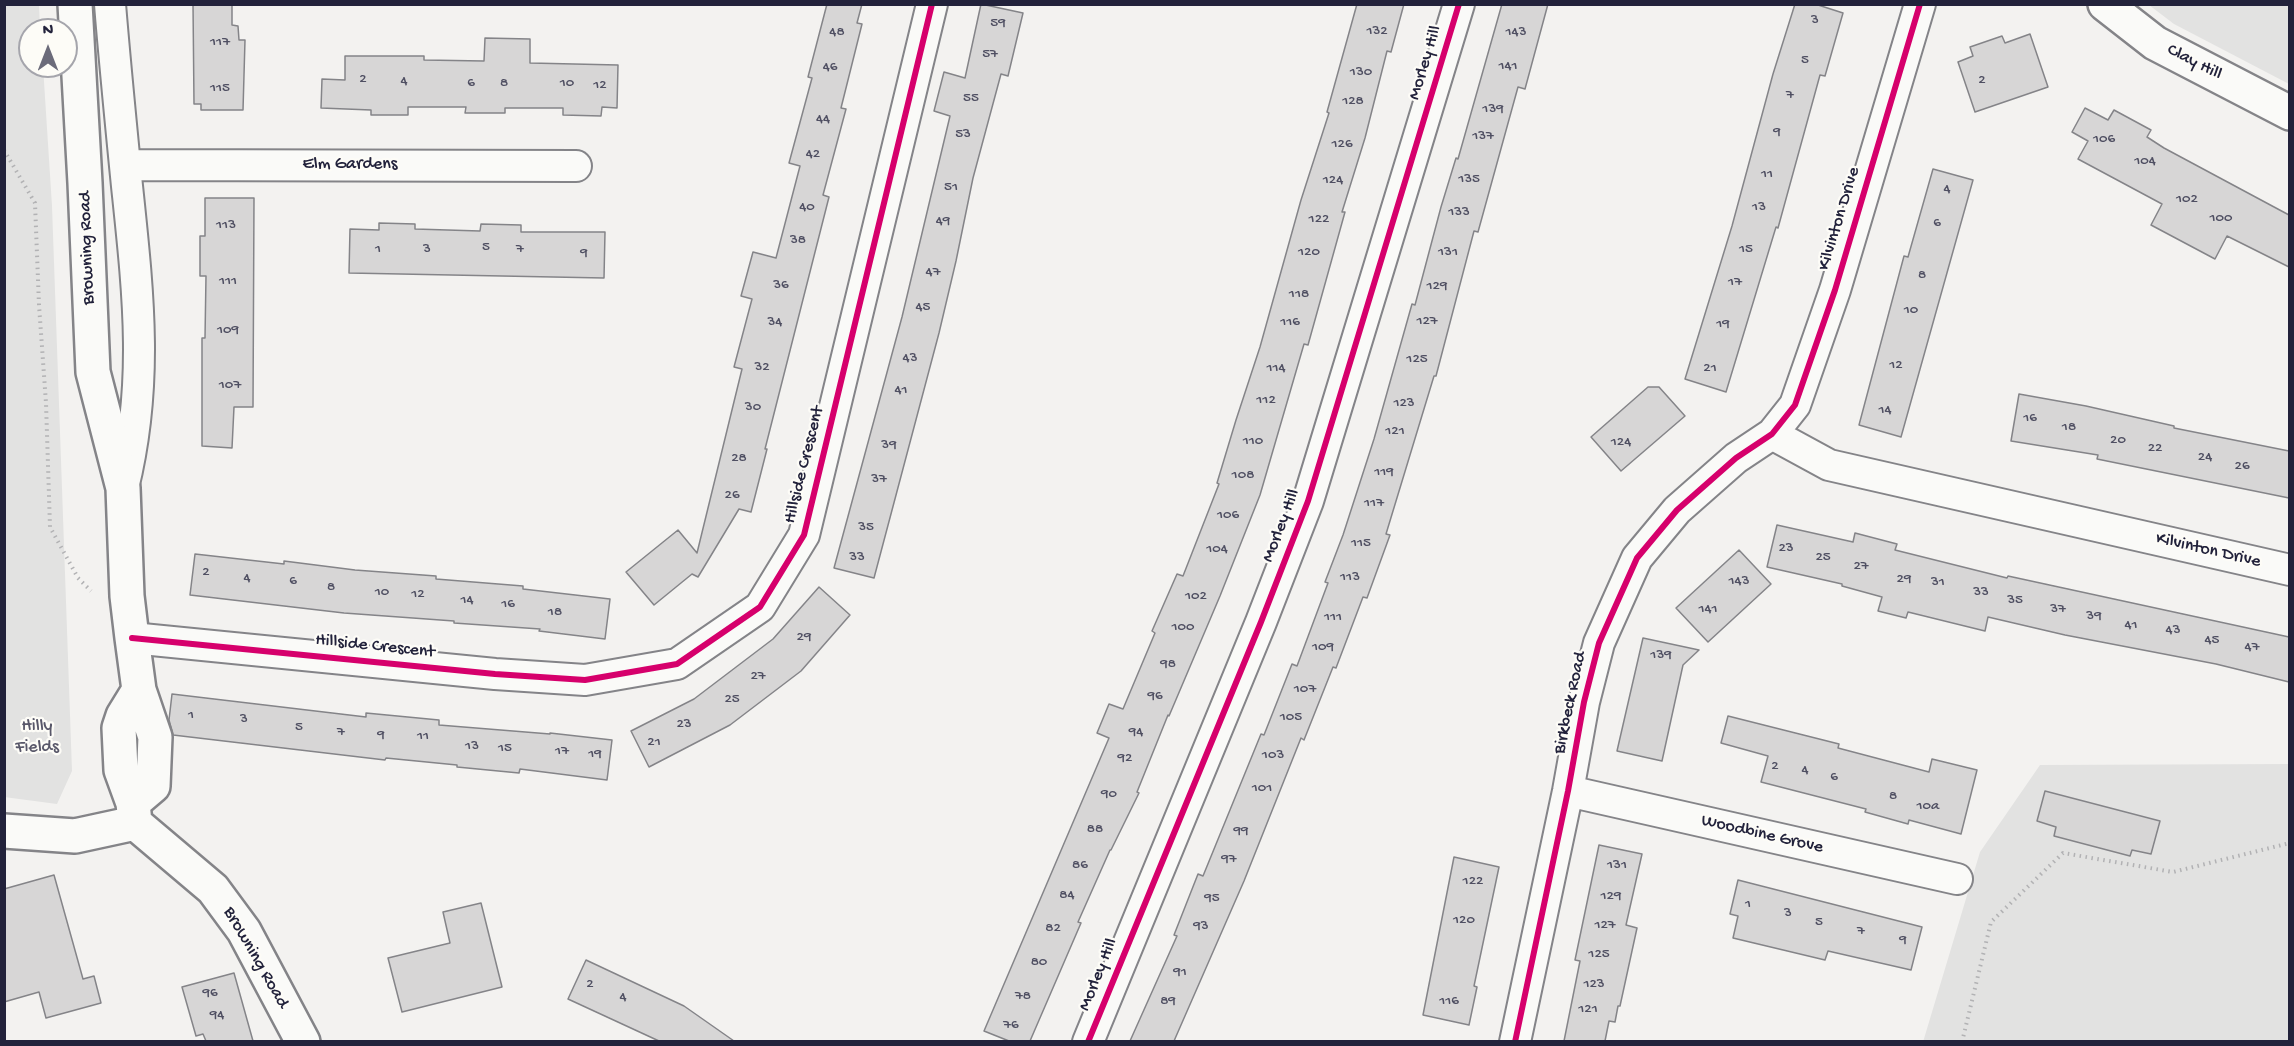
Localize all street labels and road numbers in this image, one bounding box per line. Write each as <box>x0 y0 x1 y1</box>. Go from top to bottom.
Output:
street label: Morley Hill <box>1404 23 1448 103</box>
street label: Clay Hill <box>2163 40 2225 86</box>
street label: Elm Gardens <box>303 154 397 176</box>
street label: Kilvinton Drive <box>1814 165 1866 273</box>
street label: Browning Road <box>75 191 101 305</box>
street label: Hillside Crescent <box>780 404 830 526</box>
street label: Morley Hill <box>1258 486 1306 566</box>
street label: Kilvinton Drive <box>2153 528 2263 574</box>
street label: Hillside Crescent <box>314 630 436 664</box>
street label: Birkbeck Road <box>1550 650 1592 756</box>
street label: Woodbine Grove <box>1699 810 1825 860</box>
street label: Browning Road <box>217 903 293 1013</box>
street label: Morley Hill <box>1075 935 1123 1015</box>

